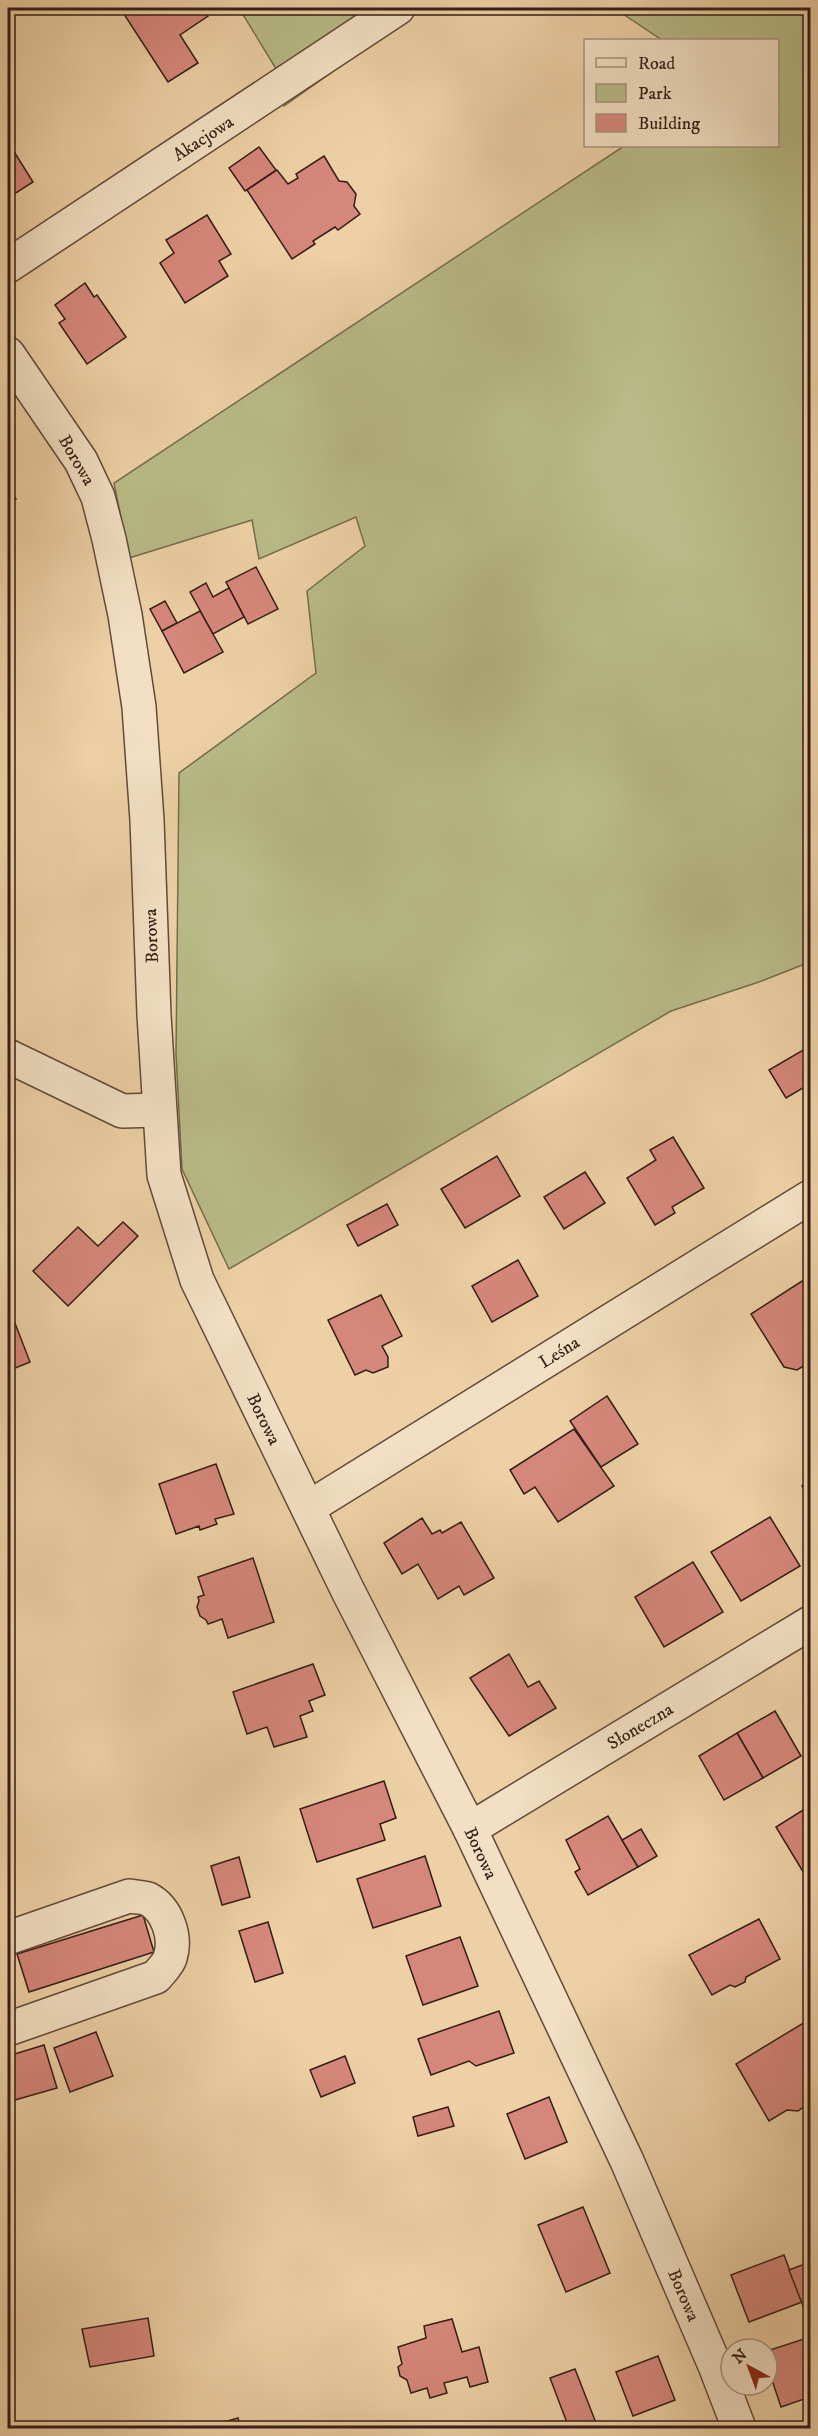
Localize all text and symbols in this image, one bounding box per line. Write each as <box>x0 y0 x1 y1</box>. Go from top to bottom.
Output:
legend <box>584 39 779 147</box>
text: Road <box>638 53 675 75</box>
text: Park <box>638 83 672 105</box>
street label: Akacjowa <box>169 111 238 167</box>
text: Building <box>638 113 700 135</box>
street label: Borowa <box>53 431 99 490</box>
street label: Borowa <box>140 908 164 964</box>
street label: Leśna <box>535 1332 584 1374</box>
street label: Borowa <box>241 1390 285 1449</box>
street label: Słoneczna <box>604 1698 678 1755</box>
street label: Borowa <box>459 1824 502 1883</box>
street label: Borowa <box>662 2266 704 2325</box>
north arrow <box>719 2337 779 2397</box>
text: N <box>728 2345 751 2368</box>

